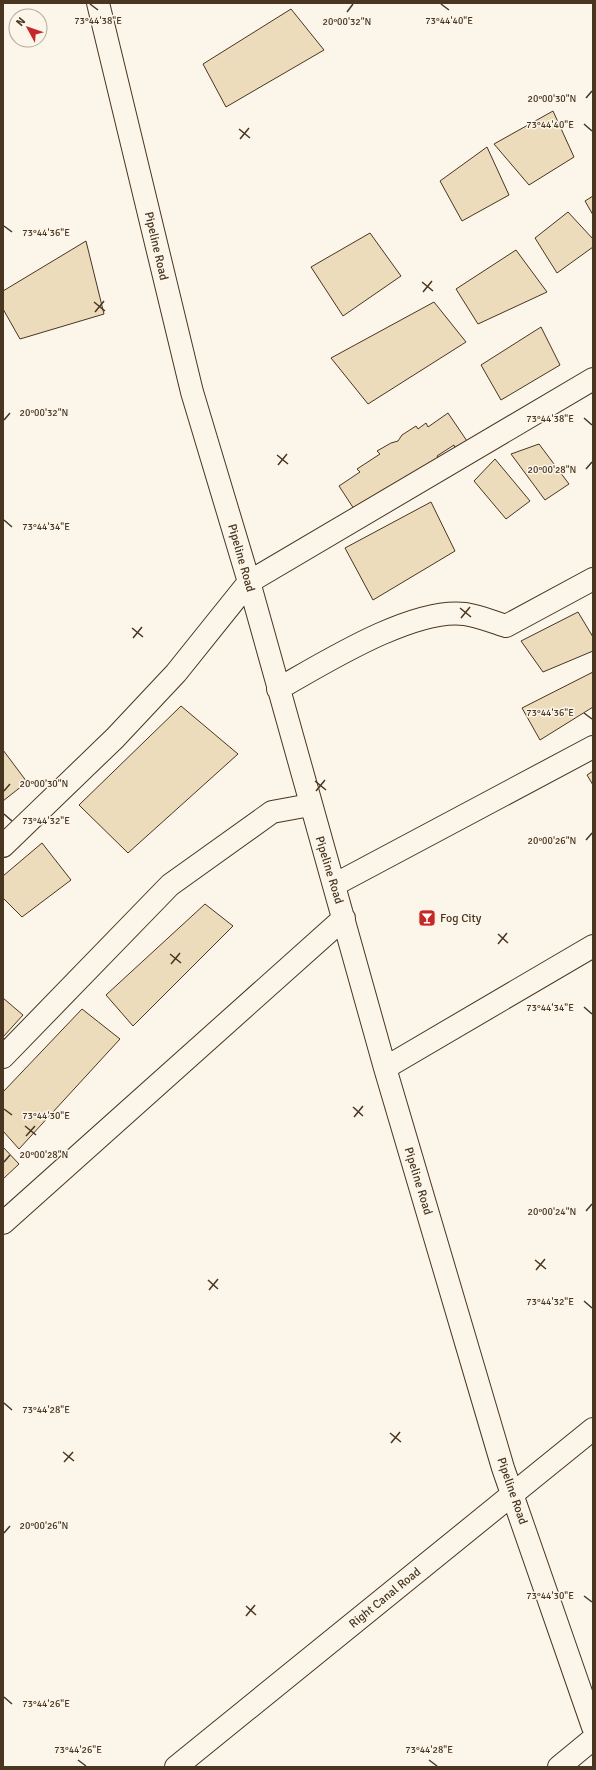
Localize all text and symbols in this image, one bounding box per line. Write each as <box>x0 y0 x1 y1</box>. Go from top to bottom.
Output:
north arrow <box>8 8 48 48</box>
text: N <box>13 15 28 29</box>
text: 73°44'38"E <box>74 15 122 27</box>
text: 73°44'40"E <box>425 15 473 27</box>
text: 20°00'32"N <box>323 16 371 28</box>
text: 20°00'30"N <box>528 93 576 105</box>
text: 73°44'40"E <box>526 119 574 131</box>
street label: Pipeline Road <box>141 210 171 282</box>
text: 73°44'36"E <box>22 227 70 239</box>
text: 20°00'32"N <box>20 407 68 419</box>
text: 73°44'38"E <box>526 413 574 425</box>
text: 20°00'28"N <box>528 464 576 476</box>
text: 73°44'34"E <box>22 521 70 533</box>
street label: Pipeline Road <box>224 522 258 594</box>
text: 73°44'36"E <box>526 707 574 719</box>
text: 20°00'30"N <box>20 778 68 790</box>
text: 73°44'32"E <box>22 815 70 827</box>
street label: Pipeline Road <box>312 834 346 906</box>
text: 20°00'26"N <box>528 835 576 847</box>
bar icon: Fog City <box>417 908 437 928</box>
place label: Fog City <box>440 911 482 926</box>
text: 73°44'34"E <box>526 1002 574 1014</box>
text: 73°44'30"E <box>22 1110 70 1122</box>
street label: Pipeline Road <box>401 1145 435 1217</box>
text: 20°00'28"N <box>20 1149 68 1161</box>
text: 20°00'24"N <box>528 1206 576 1218</box>
text: 73°44'32"E <box>526 1296 574 1308</box>
text: 73°44'28"E <box>22 1404 70 1416</box>
street label: Pipeline Road <box>494 1455 530 1527</box>
text: 20°00'26"N <box>20 1520 68 1532</box>
street label: Right Canal Road <box>346 1565 424 1631</box>
text: 73°44'30"E <box>526 1590 574 1602</box>
text: 73°44'26"E <box>22 1698 70 1710</box>
text: 73°44'26"E <box>54 1744 102 1756</box>
text: 73°44'28"E <box>405 1744 453 1756</box>

